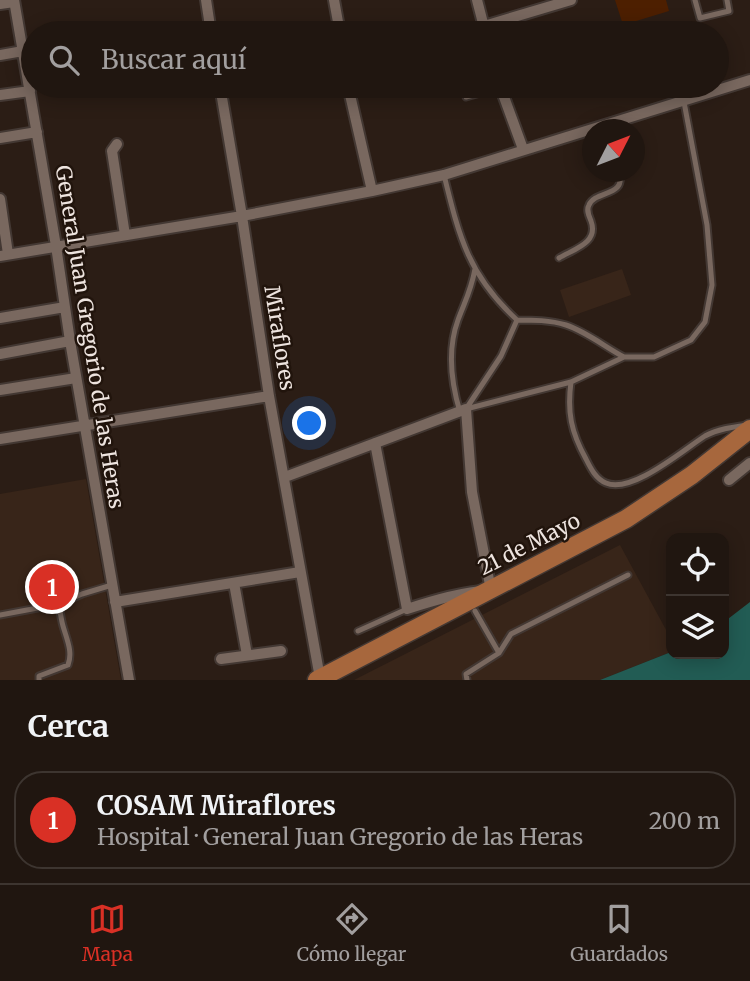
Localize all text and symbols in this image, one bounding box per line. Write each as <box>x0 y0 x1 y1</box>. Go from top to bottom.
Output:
search box <box>21 21 729 98</box>
icon: search <box>45 41 83 79</box>
text: Buscar aquí <box>101 43 246 76</box>
north arrow <box>582 119 645 182</box>
street label: General Juan Gregorio de las Heras <box>50 163 130 511</box>
street label: Miraflores <box>258 284 302 392</box>
your location <box>292 406 326 440</box>
street label: 21 de Mayo <box>473 507 585 581</box>
map controls <box>666 533 729 659</box>
button: locate <box>666 533 729 596</box>
pin: 1 <box>29 561 75 613</box>
button: layers <box>666 596 729 659</box>
text: Cerca <box>28 707 109 745</box>
text: COSAM Miraflores <box>97 789 336 822</box>
text: 1 <box>48 806 58 835</box>
text: 200 m <box>649 806 720 835</box>
text: Hospital · General Juan Gregorio de las Heras <box>97 822 583 851</box>
tab: Mapa <box>82 900 133 966</box>
tab: Cómo llegar <box>297 900 406 966</box>
tab: Guardados <box>570 900 668 966</box>

